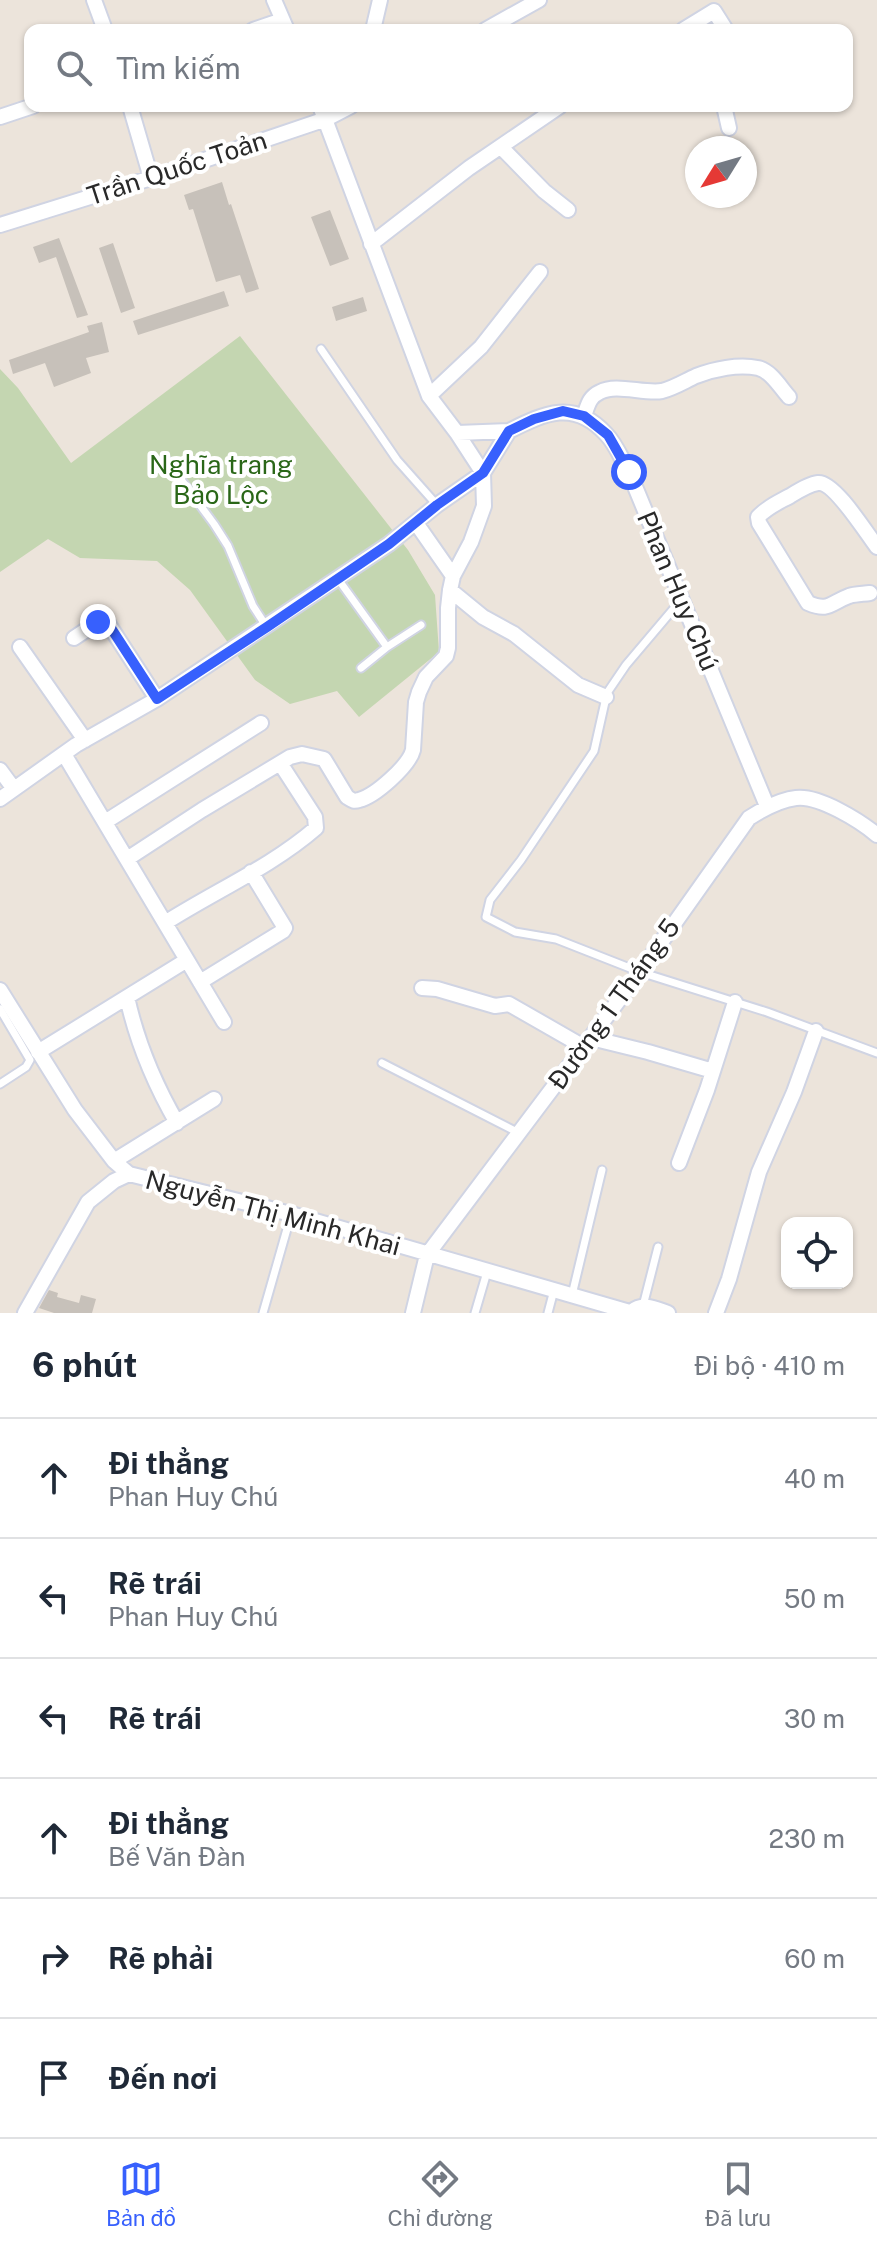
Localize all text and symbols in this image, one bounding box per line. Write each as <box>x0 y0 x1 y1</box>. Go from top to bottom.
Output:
search box <box>24 24 853 112</box>
icon: search <box>52 46 96 90</box>
text: Tìm kiếm <box>116 50 241 86</box>
street label: Trần Quốc Toản <box>83 124 271 211</box>
north arrow <box>685 136 757 208</box>
park label: Nghĩa trang Bảo Lộc <box>149 449 293 510</box>
route start <box>611 454 647 490</box>
street label: Phan Huy Chú <box>631 506 726 675</box>
route end <box>80 604 116 640</box>
street label: Đường 1 Tháng 5 <box>541 912 686 1095</box>
street label: Nguyễn Thị Minh Khai <box>142 1164 404 1261</box>
map controls <box>781 1217 853 1289</box>
button: locate <box>781 1217 853 1289</box>
text: 6 phút <box>32 1345 137 1385</box>
text: Đi bộ · 410 m <box>694 1350 845 1381</box>
text: Đi thẳng <box>108 1445 229 1481</box>
icon: ahead <box>32 1456 76 1500</box>
text: 40 m <box>784 1463 845 1494</box>
text: Phan Huy Chú <box>108 1481 278 1512</box>
text: Rẽ trái <box>108 1565 202 1601</box>
icon: left <box>32 1576 76 1620</box>
text: 50 m <box>784 1583 845 1614</box>
text: Phan Huy Chú <box>108 1601 278 1632</box>
icon: left <box>32 1696 76 1740</box>
text: Rẽ trái <box>108 1700 202 1736</box>
text: 30 m <box>784 1703 845 1734</box>
text: Đi thẳng <box>108 1805 229 1841</box>
icon: ahead <box>32 1816 76 1860</box>
text: 230 m <box>769 1823 845 1854</box>
text: Bế Văn Đàn <box>108 1841 246 1872</box>
icon: right <box>32 1936 76 1980</box>
text: Rẽ phải <box>108 1940 213 1976</box>
text: 60 m <box>784 1943 845 1974</box>
icon: arrive <box>32 2056 76 2100</box>
text: Đến nơi <box>108 2060 217 2096</box>
tab: Bản đồ <box>106 2157 176 2231</box>
tab: Chỉ đường <box>388 2157 493 2231</box>
tab: Đã lưu <box>705 2157 771 2231</box>

